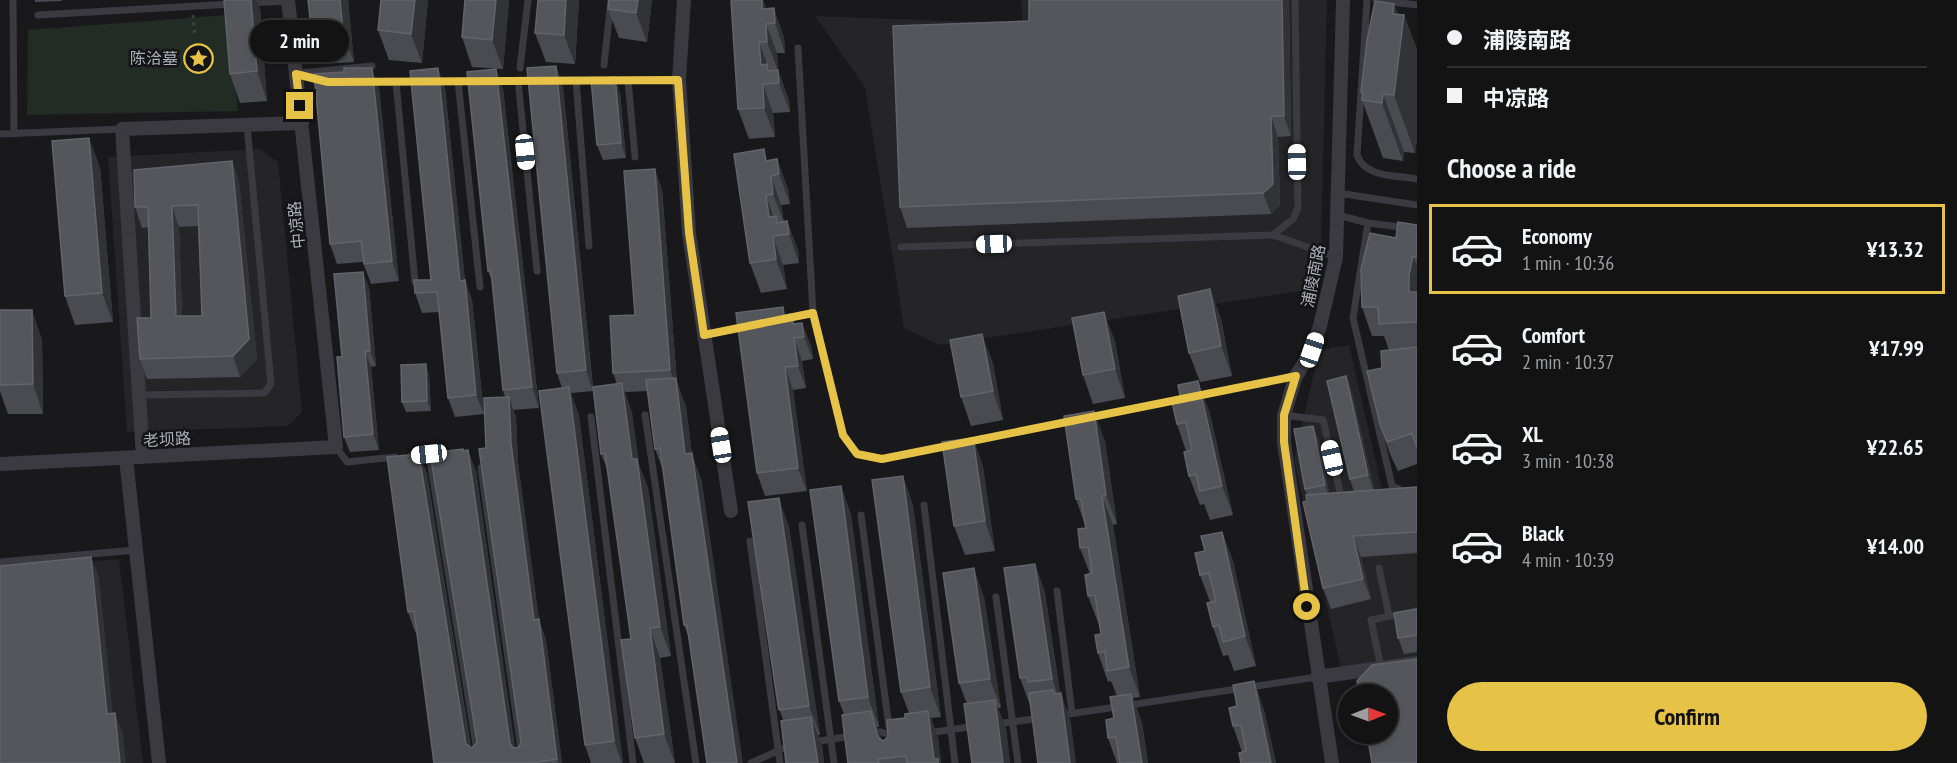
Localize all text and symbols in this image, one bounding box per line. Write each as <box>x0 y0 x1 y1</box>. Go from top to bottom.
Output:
callout: 2 min <box>250 19 350 61</box>
text: 浦陵南路 <box>1483 26 1571 54</box>
text: 2 min <box>279 28 320 54</box>
place icon: 陈洽墓 <box>183 42 215 74</box>
place label: 陈洽墓 <box>130 48 178 68</box>
text: 中凉路 <box>1483 84 1549 112</box>
route end <box>286 92 313 119</box>
car <box>514 133 536 171</box>
car <box>1288 144 1306 180</box>
text: Choose a ride <box>1447 151 1576 185</box>
street label: 中凉路 <box>284 200 308 250</box>
icon: car <box>1450 222 1504 276</box>
text: Economy <box>1522 222 1592 250</box>
car <box>976 234 1012 254</box>
text: ¥13.32 <box>1867 235 1924 263</box>
street label: 浦陵南路 <box>1297 243 1329 309</box>
text: 1 min · 10:36 <box>1522 250 1614 276</box>
icon: car <box>1450 321 1504 375</box>
text: Comfort <box>1522 321 1585 349</box>
car <box>1298 330 1326 370</box>
text: ¥17.99 <box>1869 334 1924 362</box>
text: 2 min · 10:37 <box>1522 349 1614 375</box>
icon: car <box>1450 420 1504 474</box>
text: XL <box>1522 420 1543 448</box>
car <box>709 426 733 464</box>
street label: 老坝路 <box>143 428 191 450</box>
text: ¥22.65 <box>1867 433 1924 461</box>
car <box>1319 438 1345 478</box>
car <box>410 443 448 465</box>
text: 3 min · 10:38 <box>1522 448 1614 474</box>
icon: car <box>1450 519 1504 573</box>
text: Black <box>1522 519 1564 547</box>
text: ¥14.00 <box>1867 532 1924 560</box>
text: 4 min · 10:39 <box>1522 547 1614 573</box>
route start <box>1293 593 1320 620</box>
button: Confirm <box>1447 682 1927 751</box>
north arrow <box>1338 684 1398 744</box>
map controls <box>1338 684 1398 744</box>

